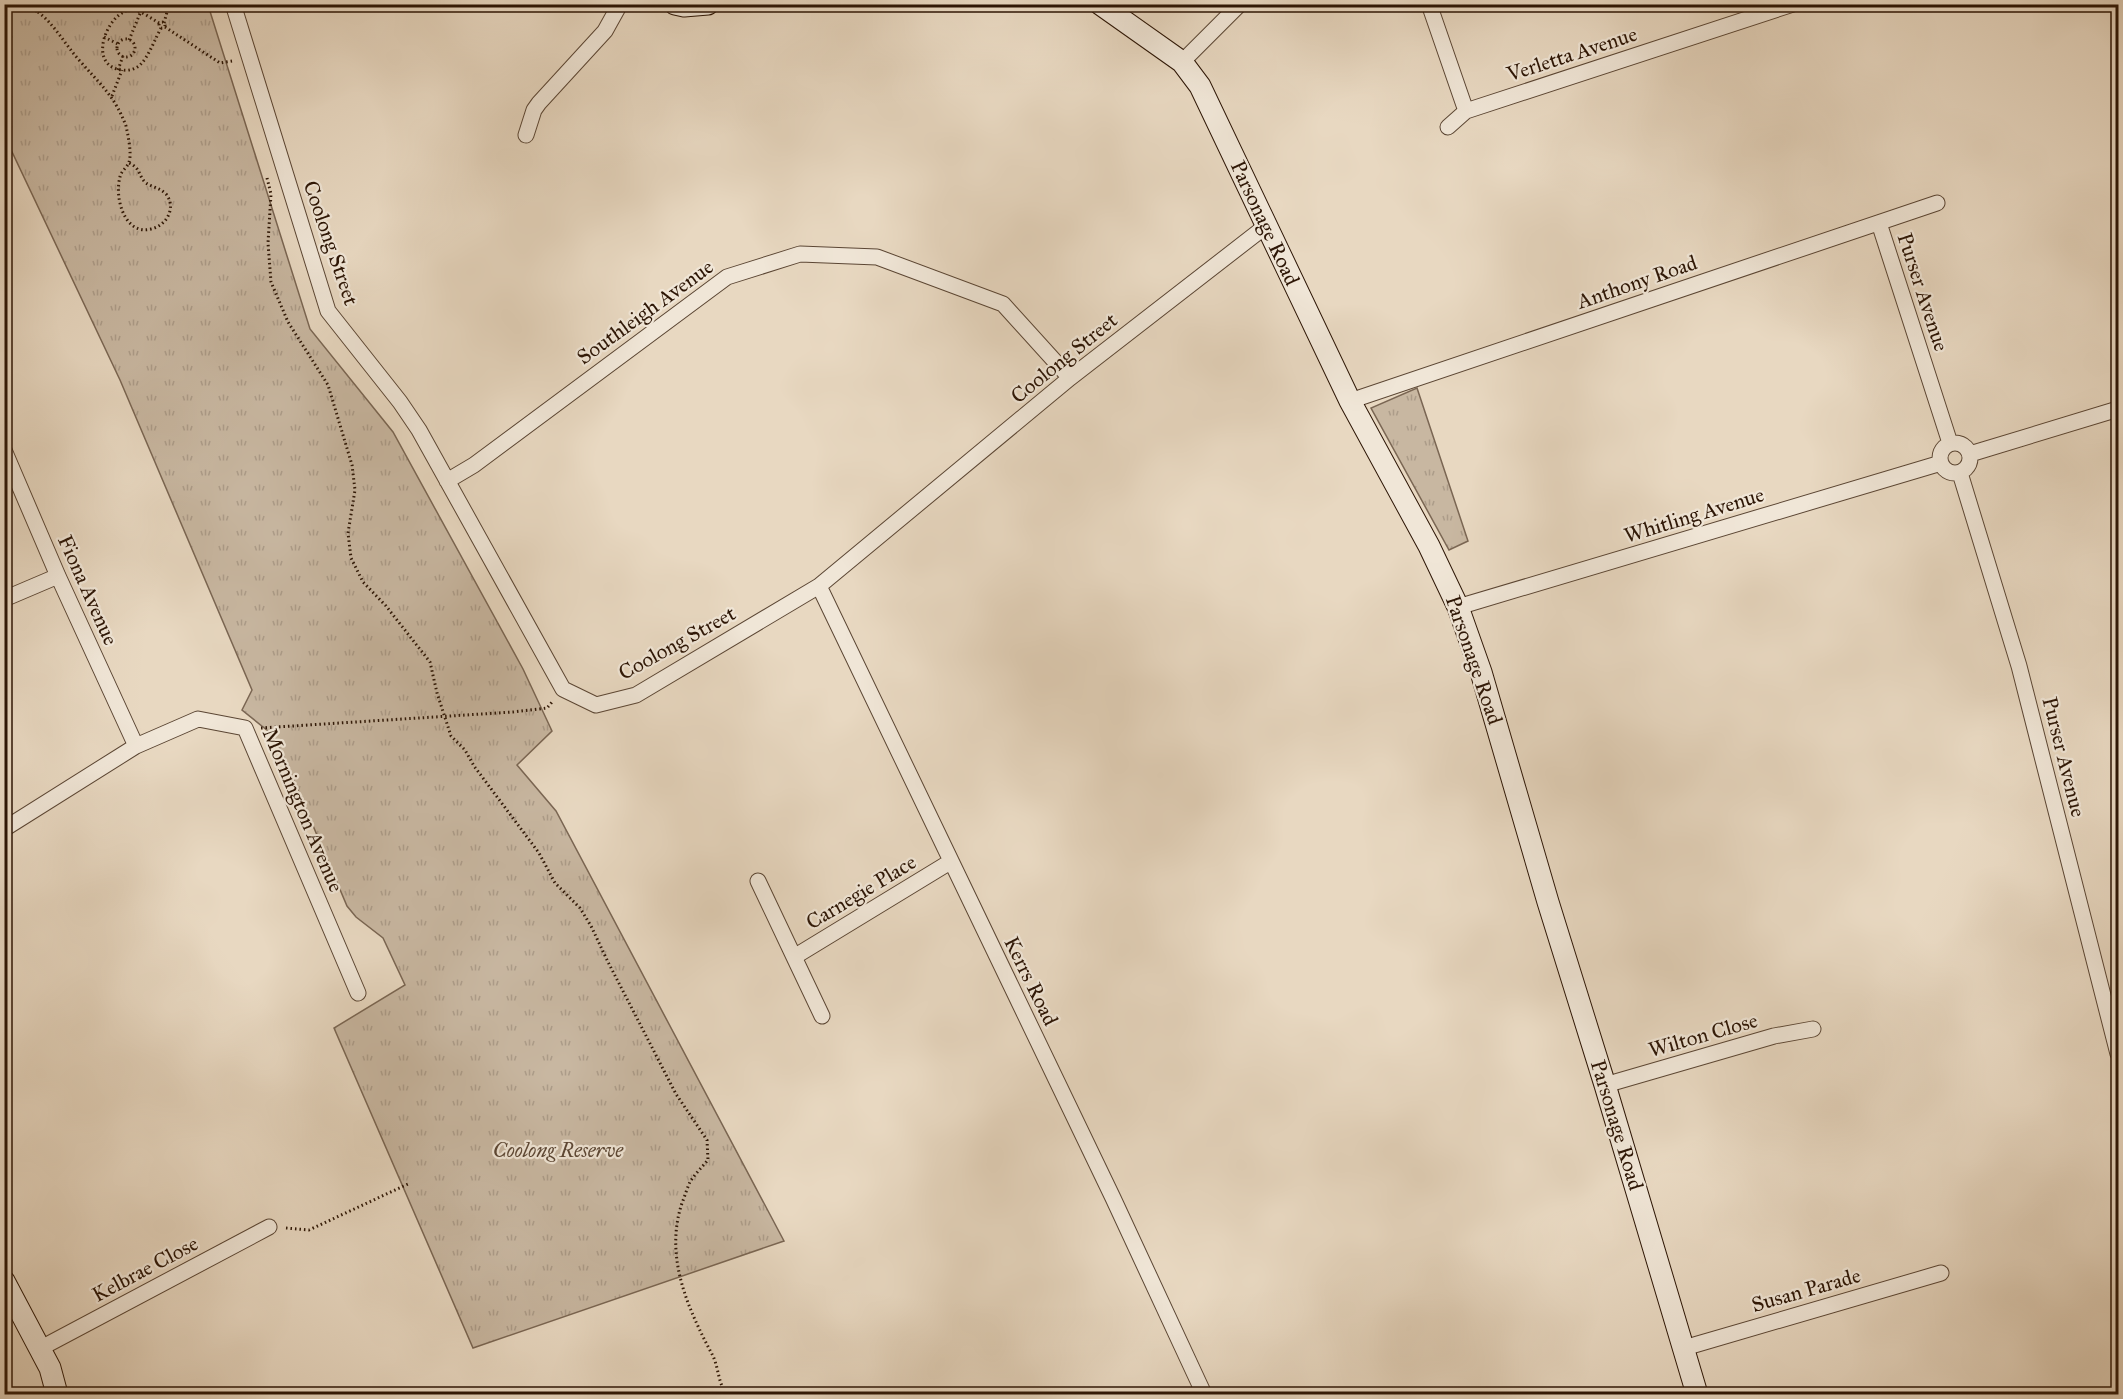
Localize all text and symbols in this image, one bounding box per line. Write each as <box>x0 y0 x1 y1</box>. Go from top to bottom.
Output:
street label: Verletta Avenue <box>1503 21 1641 88</box>
street label: Parsonage Road <box>1225 156 1305 290</box>
street label: Coolong Street <box>298 177 365 309</box>
street label: Purser Avenue <box>1892 230 1954 355</box>
street label: Anthony Road <box>1573 249 1701 315</box>
street label: Southleigh Avenue <box>572 254 718 370</box>
street label: Coolong Street <box>1005 307 1123 409</box>
street label: Whitling Avenue <box>1621 481 1767 549</box>
street label: Fiona Avenue <box>52 531 124 649</box>
street label: Parsonage Road <box>1440 592 1508 728</box>
street label: Coolong Street <box>614 600 741 686</box>
street label: Purser Avenue <box>2037 694 2092 820</box>
street label: Mornington Avenue <box>257 724 349 896</box>
street label: Carnegie Place <box>801 849 921 935</box>
street label: Kerrs Road <box>998 932 1064 1030</box>
street label: Wilton Close <box>1645 1007 1761 1063</box>
street label: Parsonage Road <box>1585 1057 1649 1194</box>
park label: Coolong Reserve <box>493 1137 624 1163</box>
street label: Kelbrae Close <box>88 1230 203 1308</box>
street label: Susan Parade <box>1748 1262 1864 1318</box>

